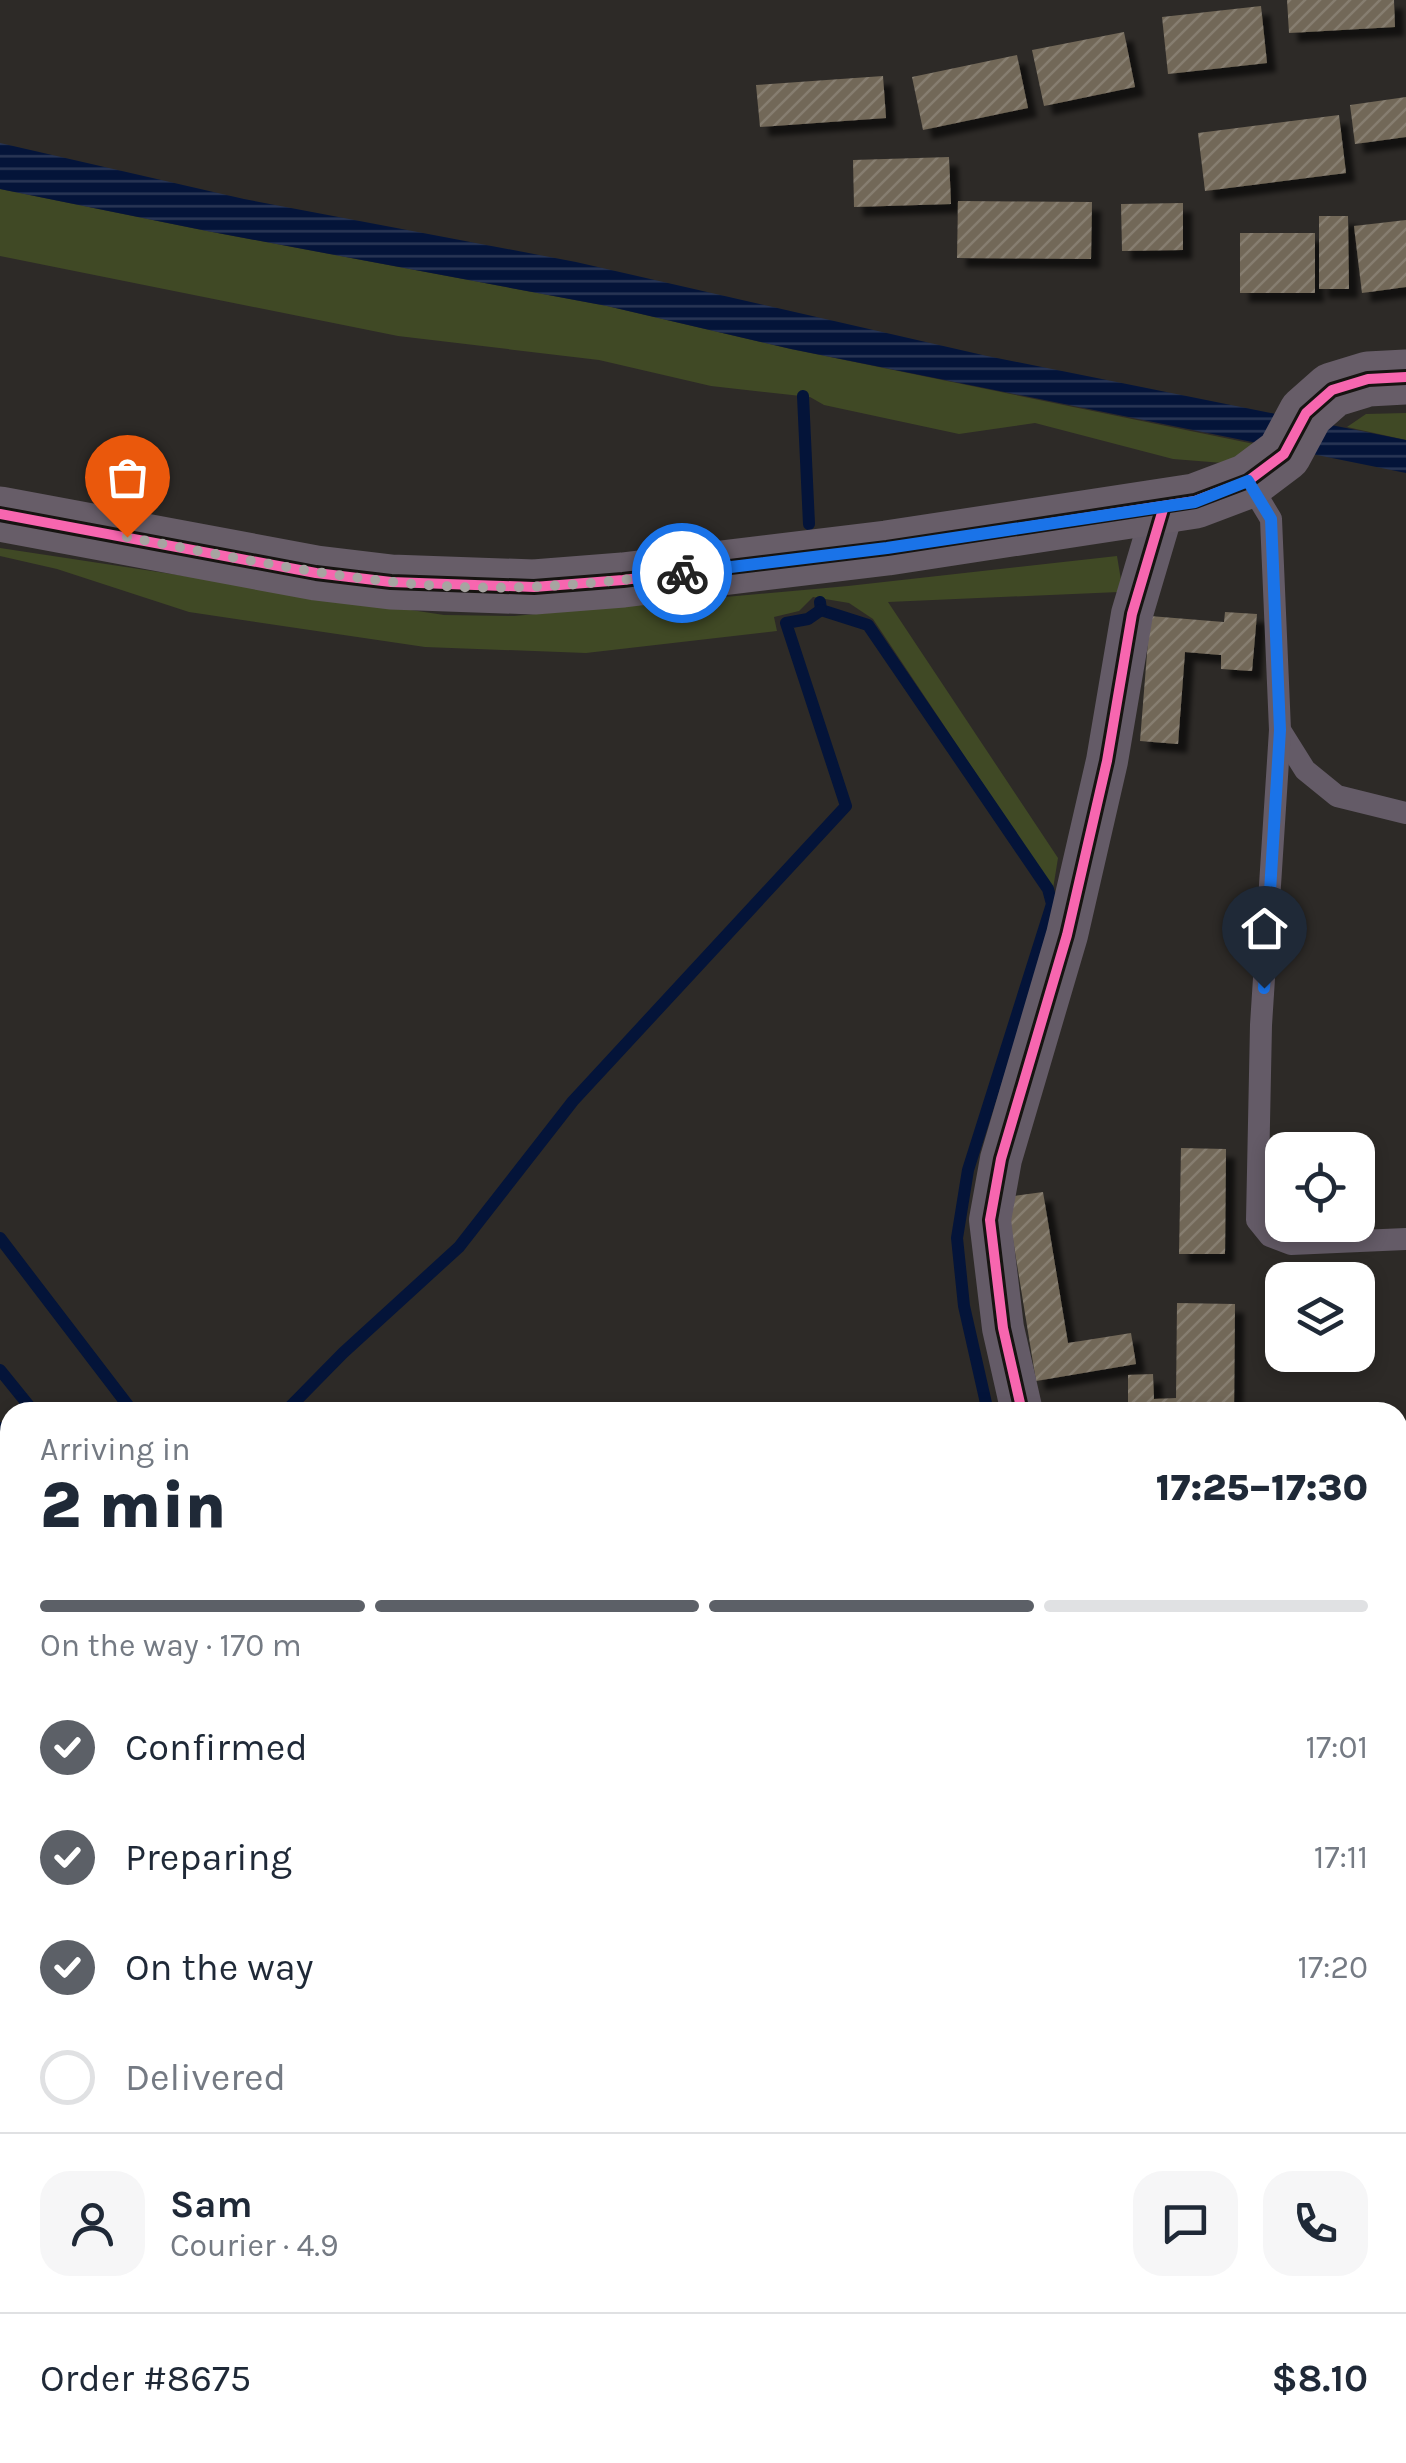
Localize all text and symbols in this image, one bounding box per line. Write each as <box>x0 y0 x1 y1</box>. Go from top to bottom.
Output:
pin <box>85 435 170 538</box>
icon: bag <box>100 450 155 505</box>
courier <box>632 523 732 623</box>
icon: bike <box>655 546 710 601</box>
pin <box>1222 886 1307 989</box>
icon: home <box>1237 901 1292 956</box>
map controls <box>1265 1132 1375 1372</box>
button: locate <box>1265 1132 1375 1242</box>
button: layers <box>1265 1262 1375 1372</box>
text: Arriving in <box>40 1431 191 1468</box>
text: 17:25–17:30 <box>1156 1465 1368 1510</box>
text: 2 min <box>40 1467 226 1543</box>
text: On the way · 170 m <box>40 1627 302 1664</box>
icon: check <box>40 1720 95 1775</box>
text: Confirmed <box>125 1725 308 1770</box>
text: 17:01 <box>1305 1729 1368 1766</box>
icon: check <box>40 1830 95 1885</box>
text: Preparing <box>125 1835 292 1880</box>
text: 17:11 <box>1314 1839 1368 1876</box>
icon: check <box>40 1940 95 1995</box>
text: On the way <box>125 1945 313 1990</box>
text: 17:20 <box>1297 1949 1368 1986</box>
text: Delivered <box>125 2055 286 2100</box>
button: person <box>40 2171 145 2276</box>
button: chat <box>1133 2171 1238 2276</box>
button: phone <box>1263 2171 1368 2276</box>
text: Sam <box>170 2182 253 2227</box>
text: Courier · 4.9 <box>170 2227 339 2264</box>
text: Order #8675 <box>40 2356 251 2401</box>
text: $8.10 <box>1271 2356 1368 2401</box>

